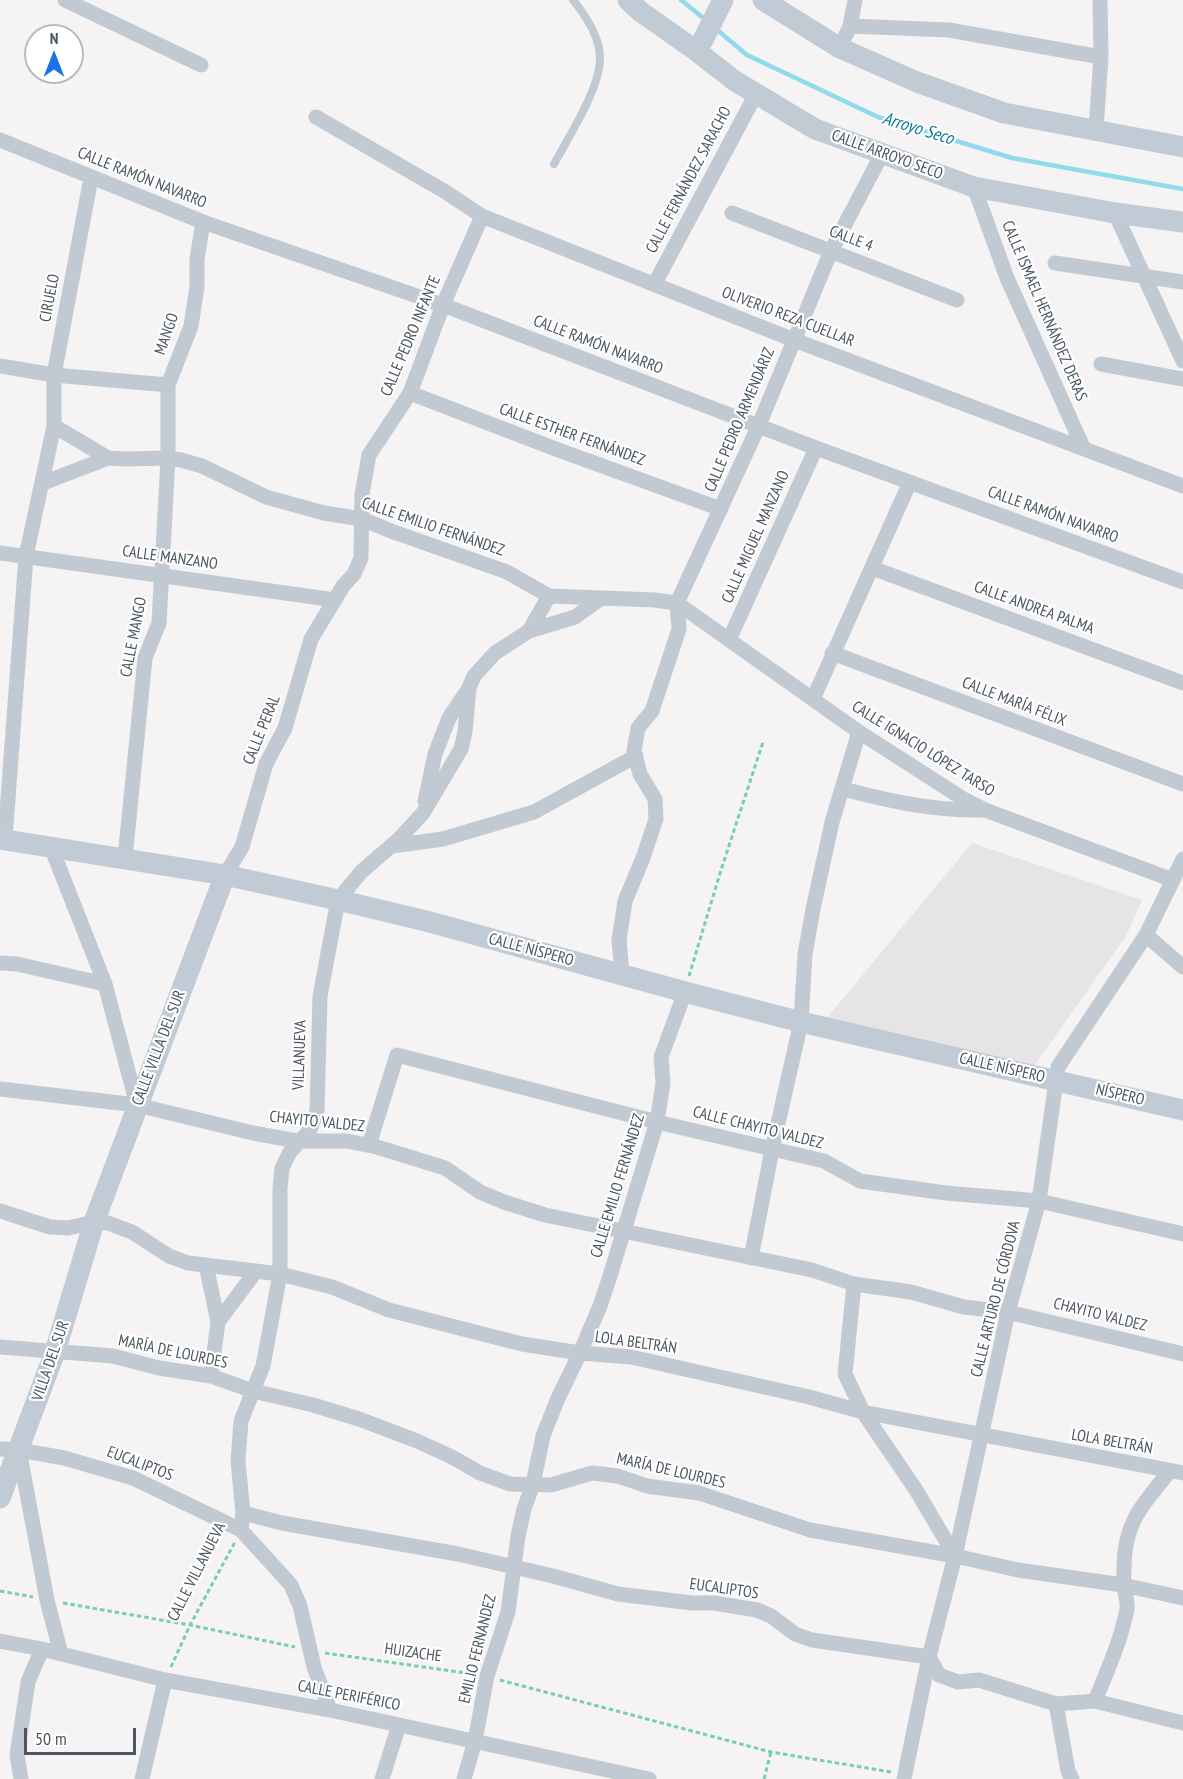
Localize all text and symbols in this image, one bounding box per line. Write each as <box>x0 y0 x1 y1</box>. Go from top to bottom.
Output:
north arrow <box>24 24 84 84</box>
text: N <box>50 28 58 48</box>
street label: CALLE FERNÁNDEZ SARACHO <box>642 103 736 257</box>
water label: Arroyo Seco <box>880 108 956 150</box>
street label: CALLE ARROYO SECO <box>829 126 945 184</box>
street label: CALLE RAMÓN NAVARRO <box>75 143 209 213</box>
street label: CALLE ISMAEL HERNÁNDEZ DERAS <box>997 218 1091 404</box>
street label: CALLE 4 <box>826 222 876 256</box>
street label: CIRUELO <box>36 272 64 324</box>
street label: CALLE PEDRO INFANTE <box>377 273 445 399</box>
street label: OLIVERIO REZA CUELLAR <box>719 283 857 351</box>
street label: MANGO <box>151 311 183 357</box>
street label: CALLE RAMÓN NAVARRO <box>530 311 666 379</box>
street label: CALLE PEDRO ARMENDÁRIZ <box>701 345 779 495</box>
street label: CALLE ESTHER FERNÁNDEZ <box>497 400 647 470</box>
street label: CALLE MIGUEL MANZANO <box>718 468 794 606</box>
street label: CALLE RAMÓN NAVARRO <box>985 482 1121 548</box>
street label: CALLE EMILIO FERNÁNDEZ <box>359 494 507 560</box>
street label: CALLE MANZANO <box>121 542 219 574</box>
street label: CALLE ANDREA PALMA <box>971 577 1097 639</box>
street label: CALLE MANGO <box>117 595 151 679</box>
street label: CALLE MARÍA FÉLIX <box>959 673 1069 731</box>
street label: CALLE PERAL <box>239 692 285 768</box>
street label: CALLE IGNACIO LÓPEZ TARSO <box>848 697 998 801</box>
street label: CALLE NÍSPERO <box>486 929 576 971</box>
street label: CALLE VILLA DEL SUR <box>128 988 190 1108</box>
street label: VILLANUEVA <box>289 1020 311 1090</box>
street label: CALLE NÍSPERO <box>957 1049 1047 1087</box>
street label: NÍSPERO <box>1094 1080 1146 1110</box>
street label: CALLE CHAYITO VALDEZ <box>691 1103 825 1153</box>
street label: CHAYITO VALDEZ <box>268 1107 366 1137</box>
street label: CALLE EMILIO FERNÁNDEZ <box>587 1112 649 1260</box>
street label: CALLE ARTURO DE CÓRDOVA <box>967 1219 1025 1379</box>
street label: CHAYITO VALDEZ <box>1051 1294 1149 1336</box>
street label: VILLA DEL SUR <box>28 1318 74 1404</box>
street label: LOLA BELTRÁN <box>594 1328 678 1358</box>
street label: MARÍA DE LOURDES <box>117 1331 229 1373</box>
street label: LOLA BELTRÁN <box>1070 1425 1154 1459</box>
street label: EUCALIPTOS <box>104 1443 176 1485</box>
street label: MARÍA DE LOURDES <box>615 1449 727 1493</box>
street label: CALLE VILLANUEVA <box>164 1519 230 1625</box>
street label: EUCALIPTOS <box>688 1575 760 1603</box>
street label: EMILIO FERNANDEZ <box>455 1593 501 1705</box>
street label: HUIZACHE <box>383 1639 443 1667</box>
street label: CALLE PERIFÉRICO <box>296 1677 402 1715</box>
scale bar <box>27 1716 140 1754</box>
text: 50 m <box>35 1727 67 1750</box>

